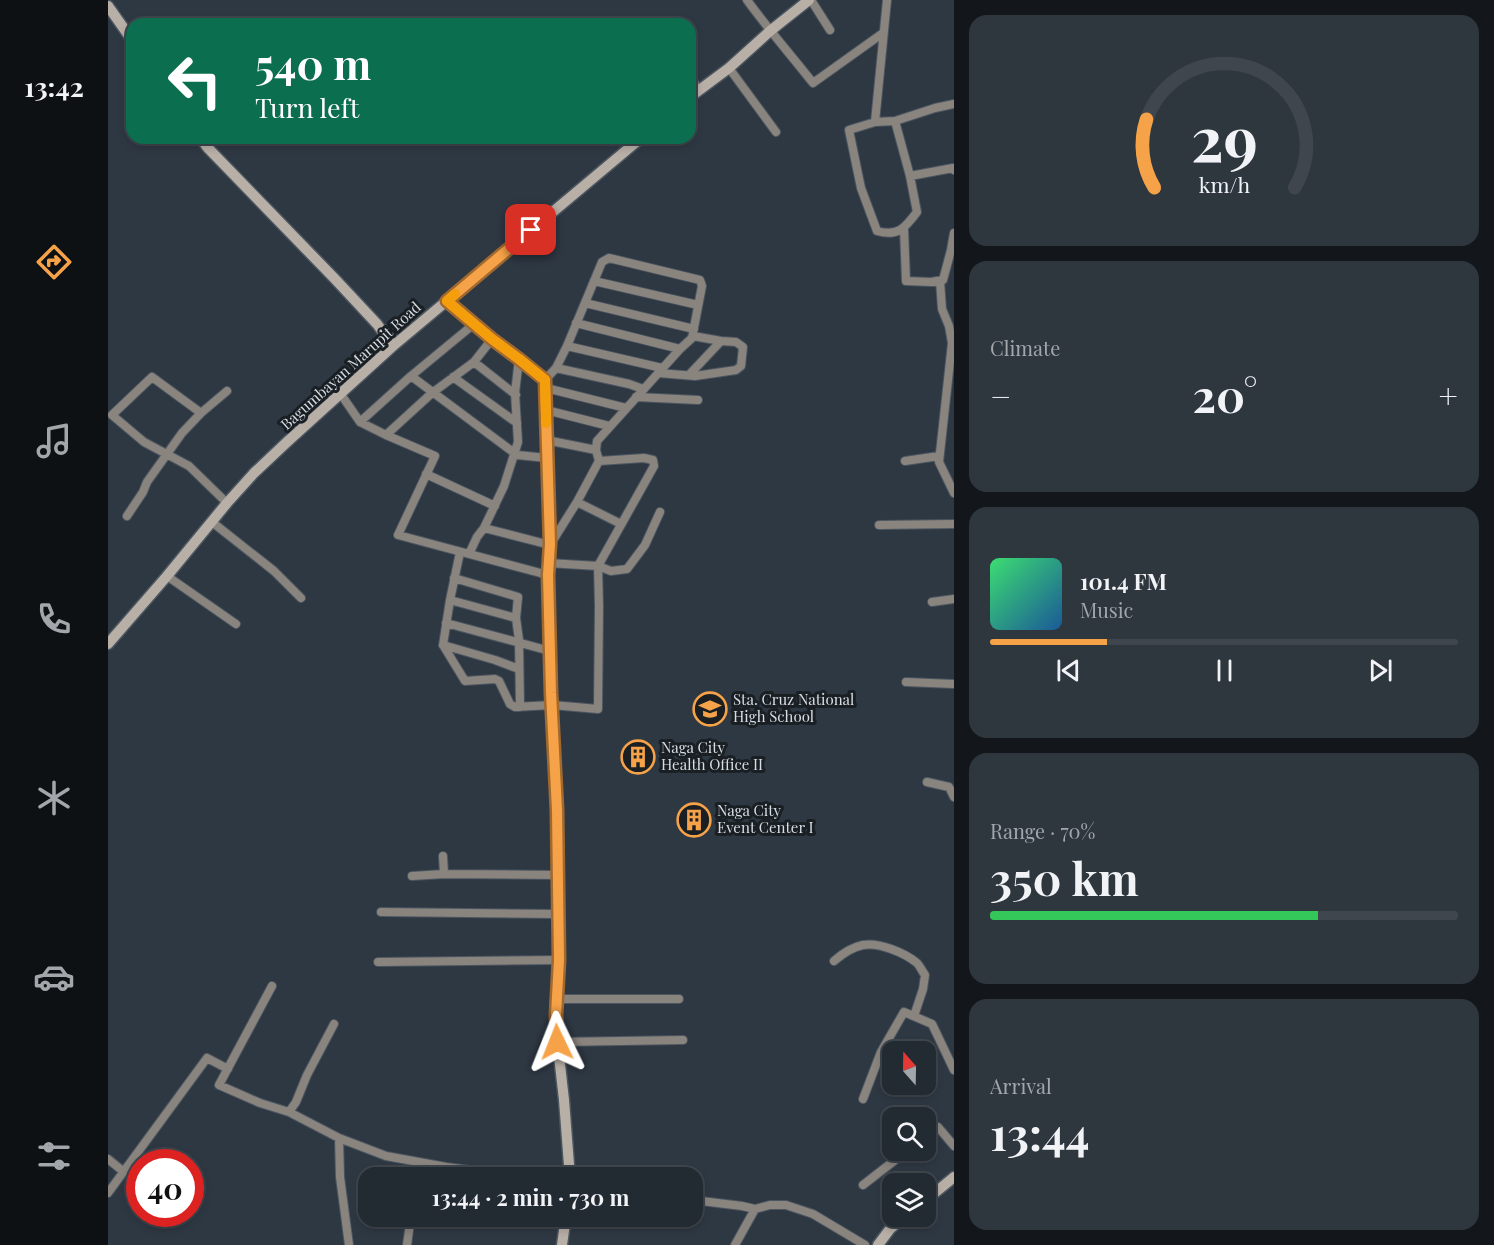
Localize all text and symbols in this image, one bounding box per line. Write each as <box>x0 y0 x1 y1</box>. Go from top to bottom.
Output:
text: 540 m <box>255 35 371 91</box>
icon: left <box>156 42 234 120</box>
text: 13:42 <box>24 68 84 104</box>
text: Turn left <box>255 89 359 125</box>
text: 29 <box>1190 94 1258 178</box>
text: km/h <box>1198 170 1250 198</box>
pin <box>505 204 556 255</box>
icon: arrive <box>514 213 547 246</box>
icon: directions <box>33 241 75 283</box>
street label: Bagumbayan Marupit Road <box>276 297 425 434</box>
text: Climate <box>990 334 1060 361</box>
text: 20° <box>1193 364 1257 424</box>
text: − <box>990 373 1011 417</box>
text: + <box>1439 373 1458 417</box>
icon: music <box>33 420 75 462</box>
text: 101.4 FM <box>1080 566 1167 596</box>
text: Music <box>1080 596 1133 623</box>
icon: phone <box>33 598 75 640</box>
icon: previous <box>1052 654 1085 687</box>
icon: pause <box>1208 654 1241 687</box>
icon: next <box>1364 654 1397 687</box>
place label: Sta. Cruz National High School <box>733 689 854 726</box>
school or university icon: Sta. Cruz National High School <box>692 691 728 727</box>
place label: Naga City Health Office II <box>661 737 763 774</box>
building icon: Naga City Health Office II <box>620 739 656 775</box>
icon: climate <box>33 777 75 819</box>
place label: Naga City Event Center I <box>717 800 814 837</box>
building icon: Naga City Event Center I <box>676 802 712 838</box>
text: Range · 70% <box>990 817 1095 844</box>
text: 350 km <box>990 847 1139 907</box>
icon: car <box>33 956 75 998</box>
position arrow <box>525 1010 589 1074</box>
north arrow <box>882 1041 936 1095</box>
map controls <box>882 1041 936 1227</box>
text: Arrival <box>990 1072 1052 1099</box>
text: 13:44 <box>990 1102 1089 1162</box>
button: search <box>882 1107 936 1161</box>
icon: filters <box>33 1135 75 1177</box>
speed limit sign: 40 <box>126 1149 204 1227</box>
button: layers <box>882 1173 936 1227</box>
text: 13:44 · 2 min · 730 m <box>432 1182 629 1212</box>

